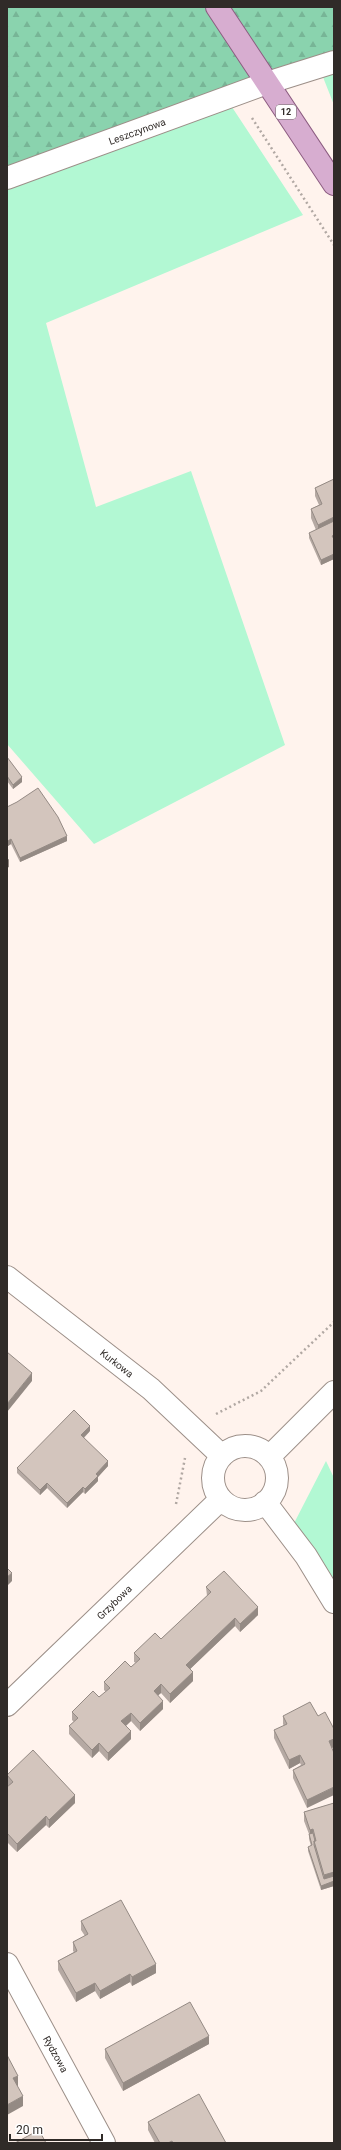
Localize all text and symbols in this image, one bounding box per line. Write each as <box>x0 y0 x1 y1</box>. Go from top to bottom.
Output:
road number: 12 <box>276 105 296 119</box>
street label: Leszczynowa <box>107 116 167 147</box>
street label: Kurkowa <box>98 1347 135 1380</box>
street label: Grzybowa <box>95 1583 134 1622</box>
street label: Rydzowa <box>41 2034 70 2074</box>
scale bar <box>10 2116 102 2142</box>
text: 20 m <box>16 2123 43 2137</box>

